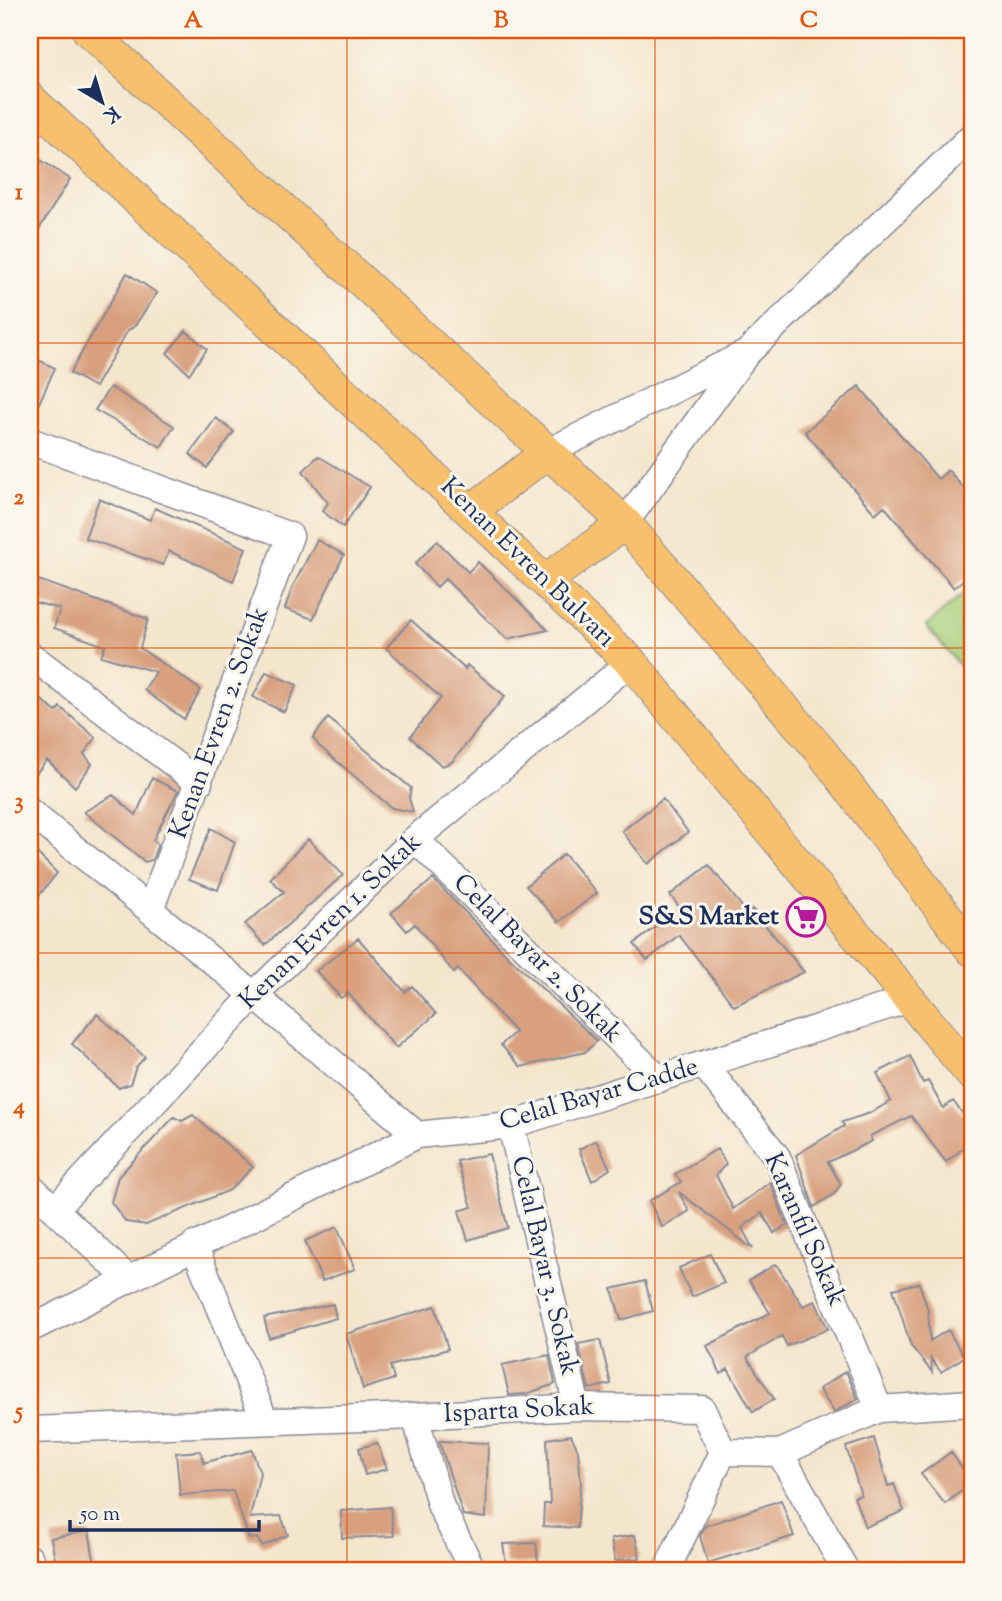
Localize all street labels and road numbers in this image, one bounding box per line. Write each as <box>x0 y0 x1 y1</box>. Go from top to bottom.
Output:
street label: Kenan Evren Bulvarı <box>431 470 623 656</box>
street label: Kenan Evren 2. Sokak <box>161 602 279 844</box>
street label: Kenan Evren 1. Sokak <box>231 825 431 1019</box>
street label: Celal Bayar 2. Sokak <box>444 866 630 1052</box>
street label: Celal Bayar Cadde <box>495 1049 703 1141</box>
street label: Karanfil Sokak <box>754 1147 854 1313</box>
street label: Celal Bayar 3. Sokak <box>501 1152 587 1380</box>
street label: Isparta Sokak <box>443 1389 595 1433</box>

